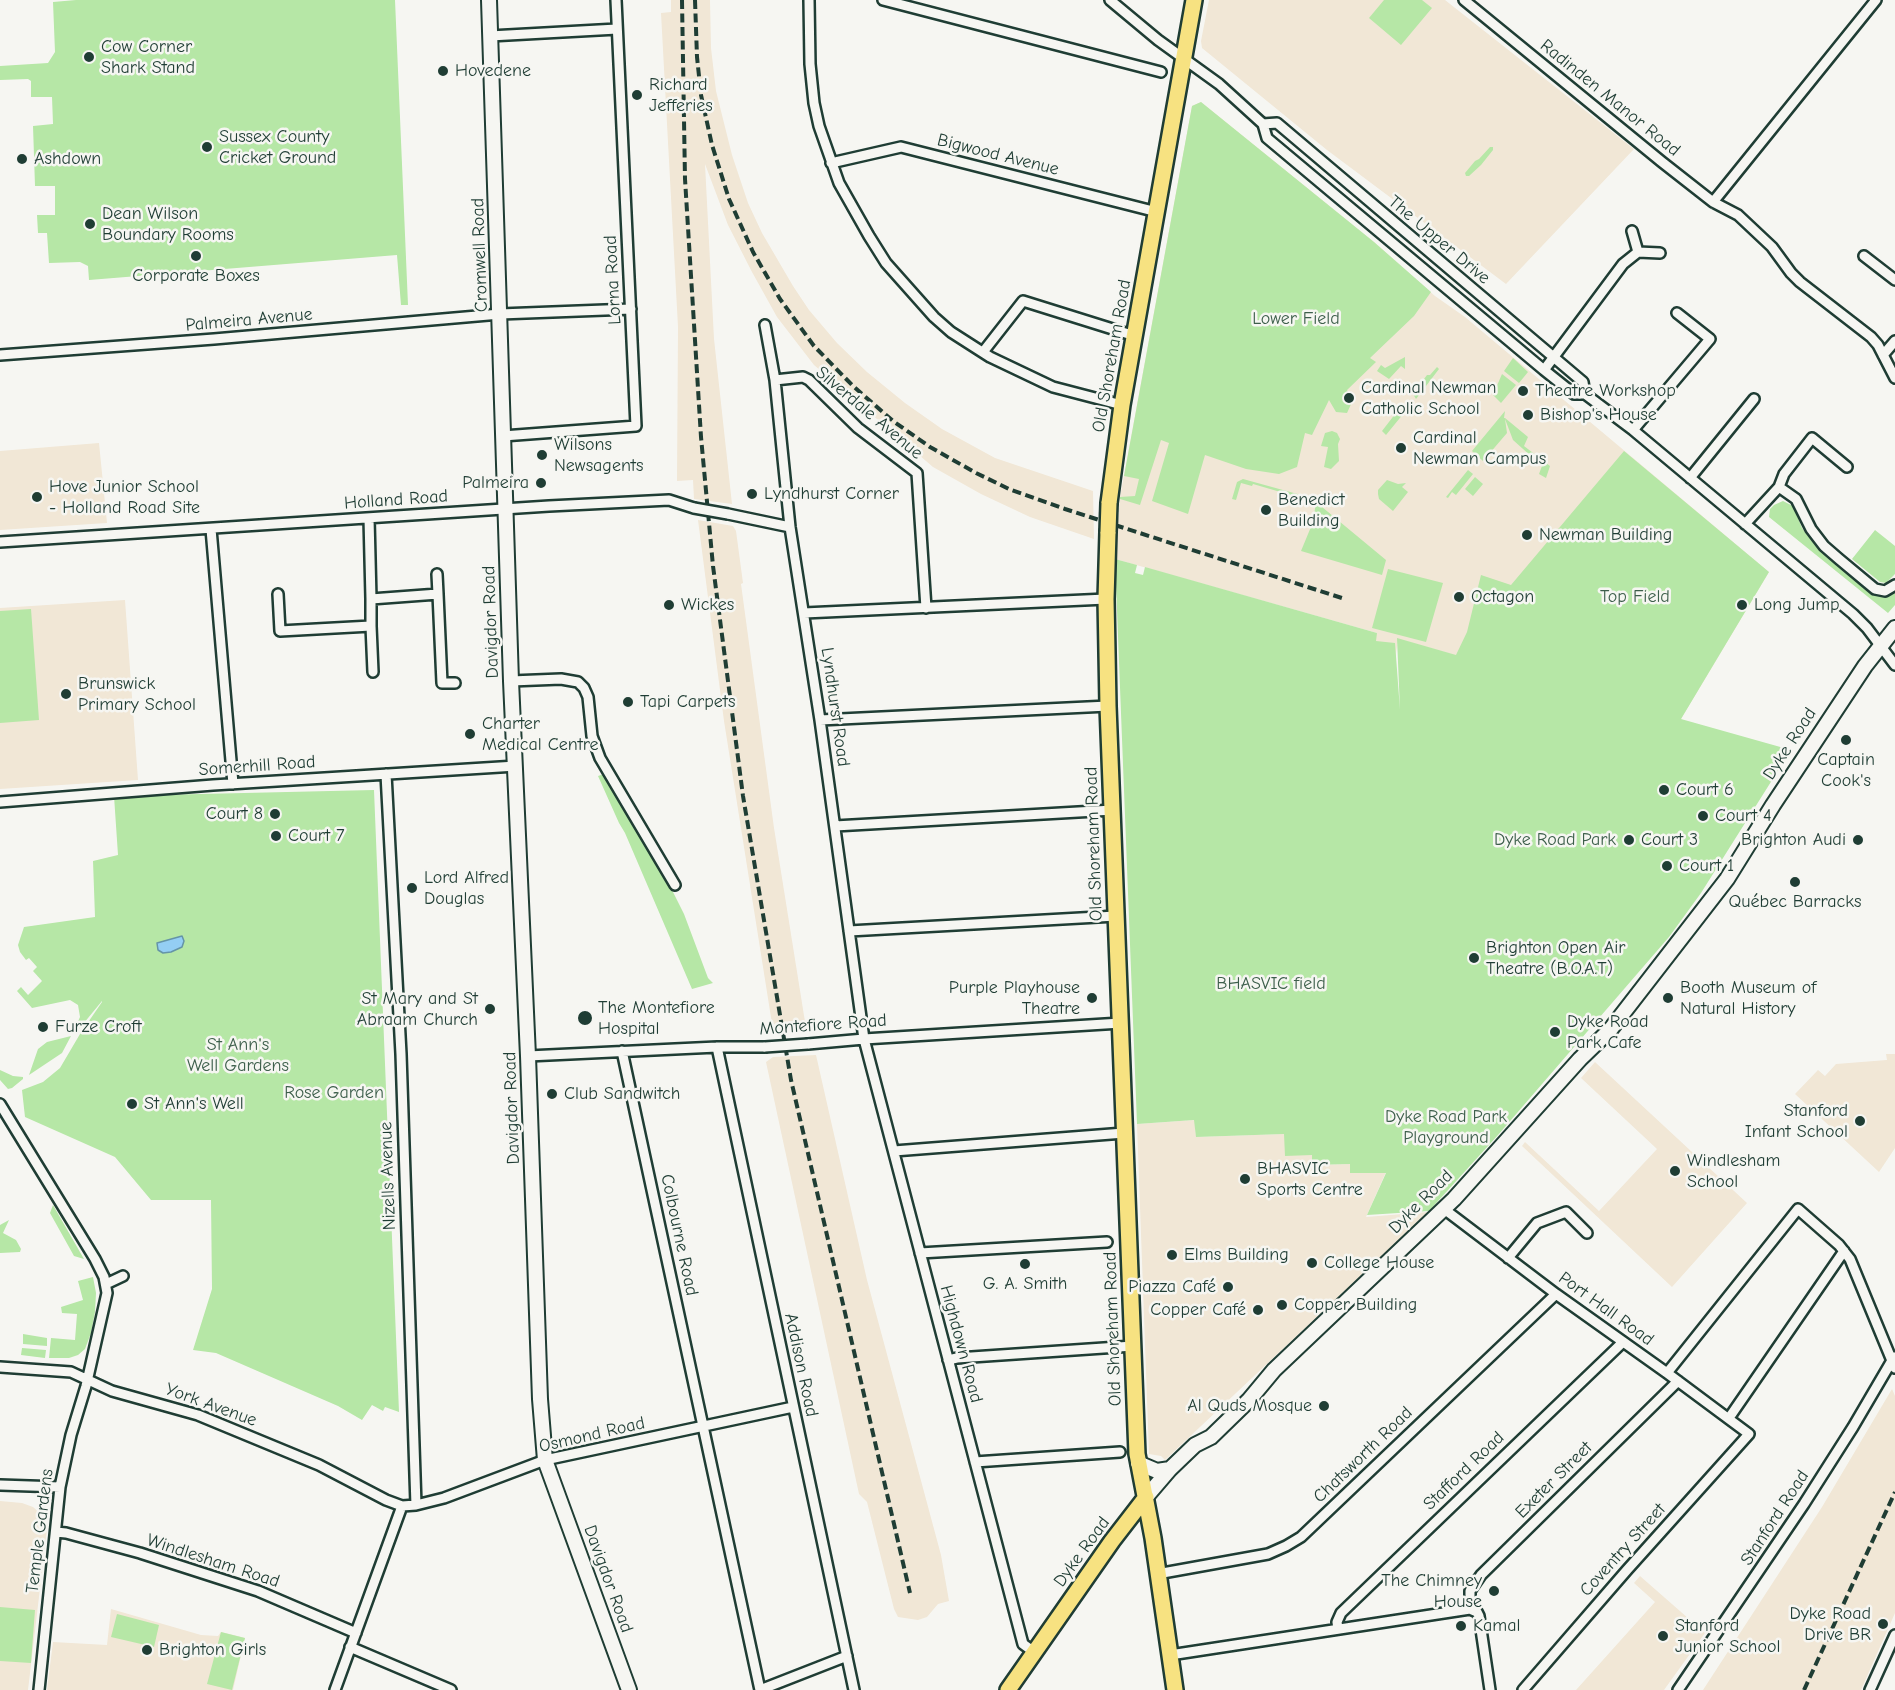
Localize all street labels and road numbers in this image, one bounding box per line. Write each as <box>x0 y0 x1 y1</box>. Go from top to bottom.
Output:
street label: Radinden Manor Road <box>1536 35 1684 161</box>
street label: Bigwood Avenue <box>935 129 1061 181</box>
street label: The Upper Drive <box>1384 191 1494 289</box>
street label: Cromwell Road <box>467 197 493 313</box>
street label: Lorna Road <box>600 235 626 325</box>
street label: Old Shoreham Road <box>1088 278 1136 434</box>
street label: Palmeira Avenue <box>185 304 313 336</box>
street label: Silverdale Avenue <box>811 362 927 464</box>
street label: Holland Road <box>343 486 449 514</box>
street label: Davigdor Road <box>478 565 504 679</box>
street label: Lyndhurst Road <box>816 646 854 768</box>
street label: Dyke Road <box>1759 704 1821 784</box>
street label: Somerhill Road <box>198 751 316 781</box>
street label: Old Shoreham Road <box>1081 766 1107 922</box>
street label: Montefiore Road <box>759 1010 887 1040</box>
street label: Davigdor Road <box>499 1051 525 1165</box>
street label: Nizells Avenue <box>375 1121 401 1231</box>
street label: Dyke Road <box>1385 1166 1457 1238</box>
street label: Colbourne Road <box>656 1172 702 1298</box>
street label: Old Shoreham Road <box>1100 1251 1126 1407</box>
street label: Port Hall Road <box>1554 1267 1658 1351</box>
street label: Highdown Road <box>935 1283 987 1405</box>
street label: Addison Road <box>779 1311 823 1419</box>
street label: York Avenue <box>162 1378 260 1432</box>
street label: Chatsworth Road <box>1309 1402 1417 1508</box>
street label: Osmond Road <box>537 1412 647 1458</box>
street label: Stafford Road <box>1419 1427 1509 1515</box>
street label: Exeter Street <box>1511 1437 1597 1523</box>
street label: Stanford Road <box>1736 1466 1814 1570</box>
street label: Temple Gardens <box>22 1468 58 1594</box>
street label: Coventry Street <box>1576 1499 1670 1601</box>
street label: Dyke Road <box>1049 1513 1115 1591</box>
street label: Davigdor Road <box>579 1522 637 1636</box>
street label: Windlesham Road <box>144 1529 282 1593</box>

